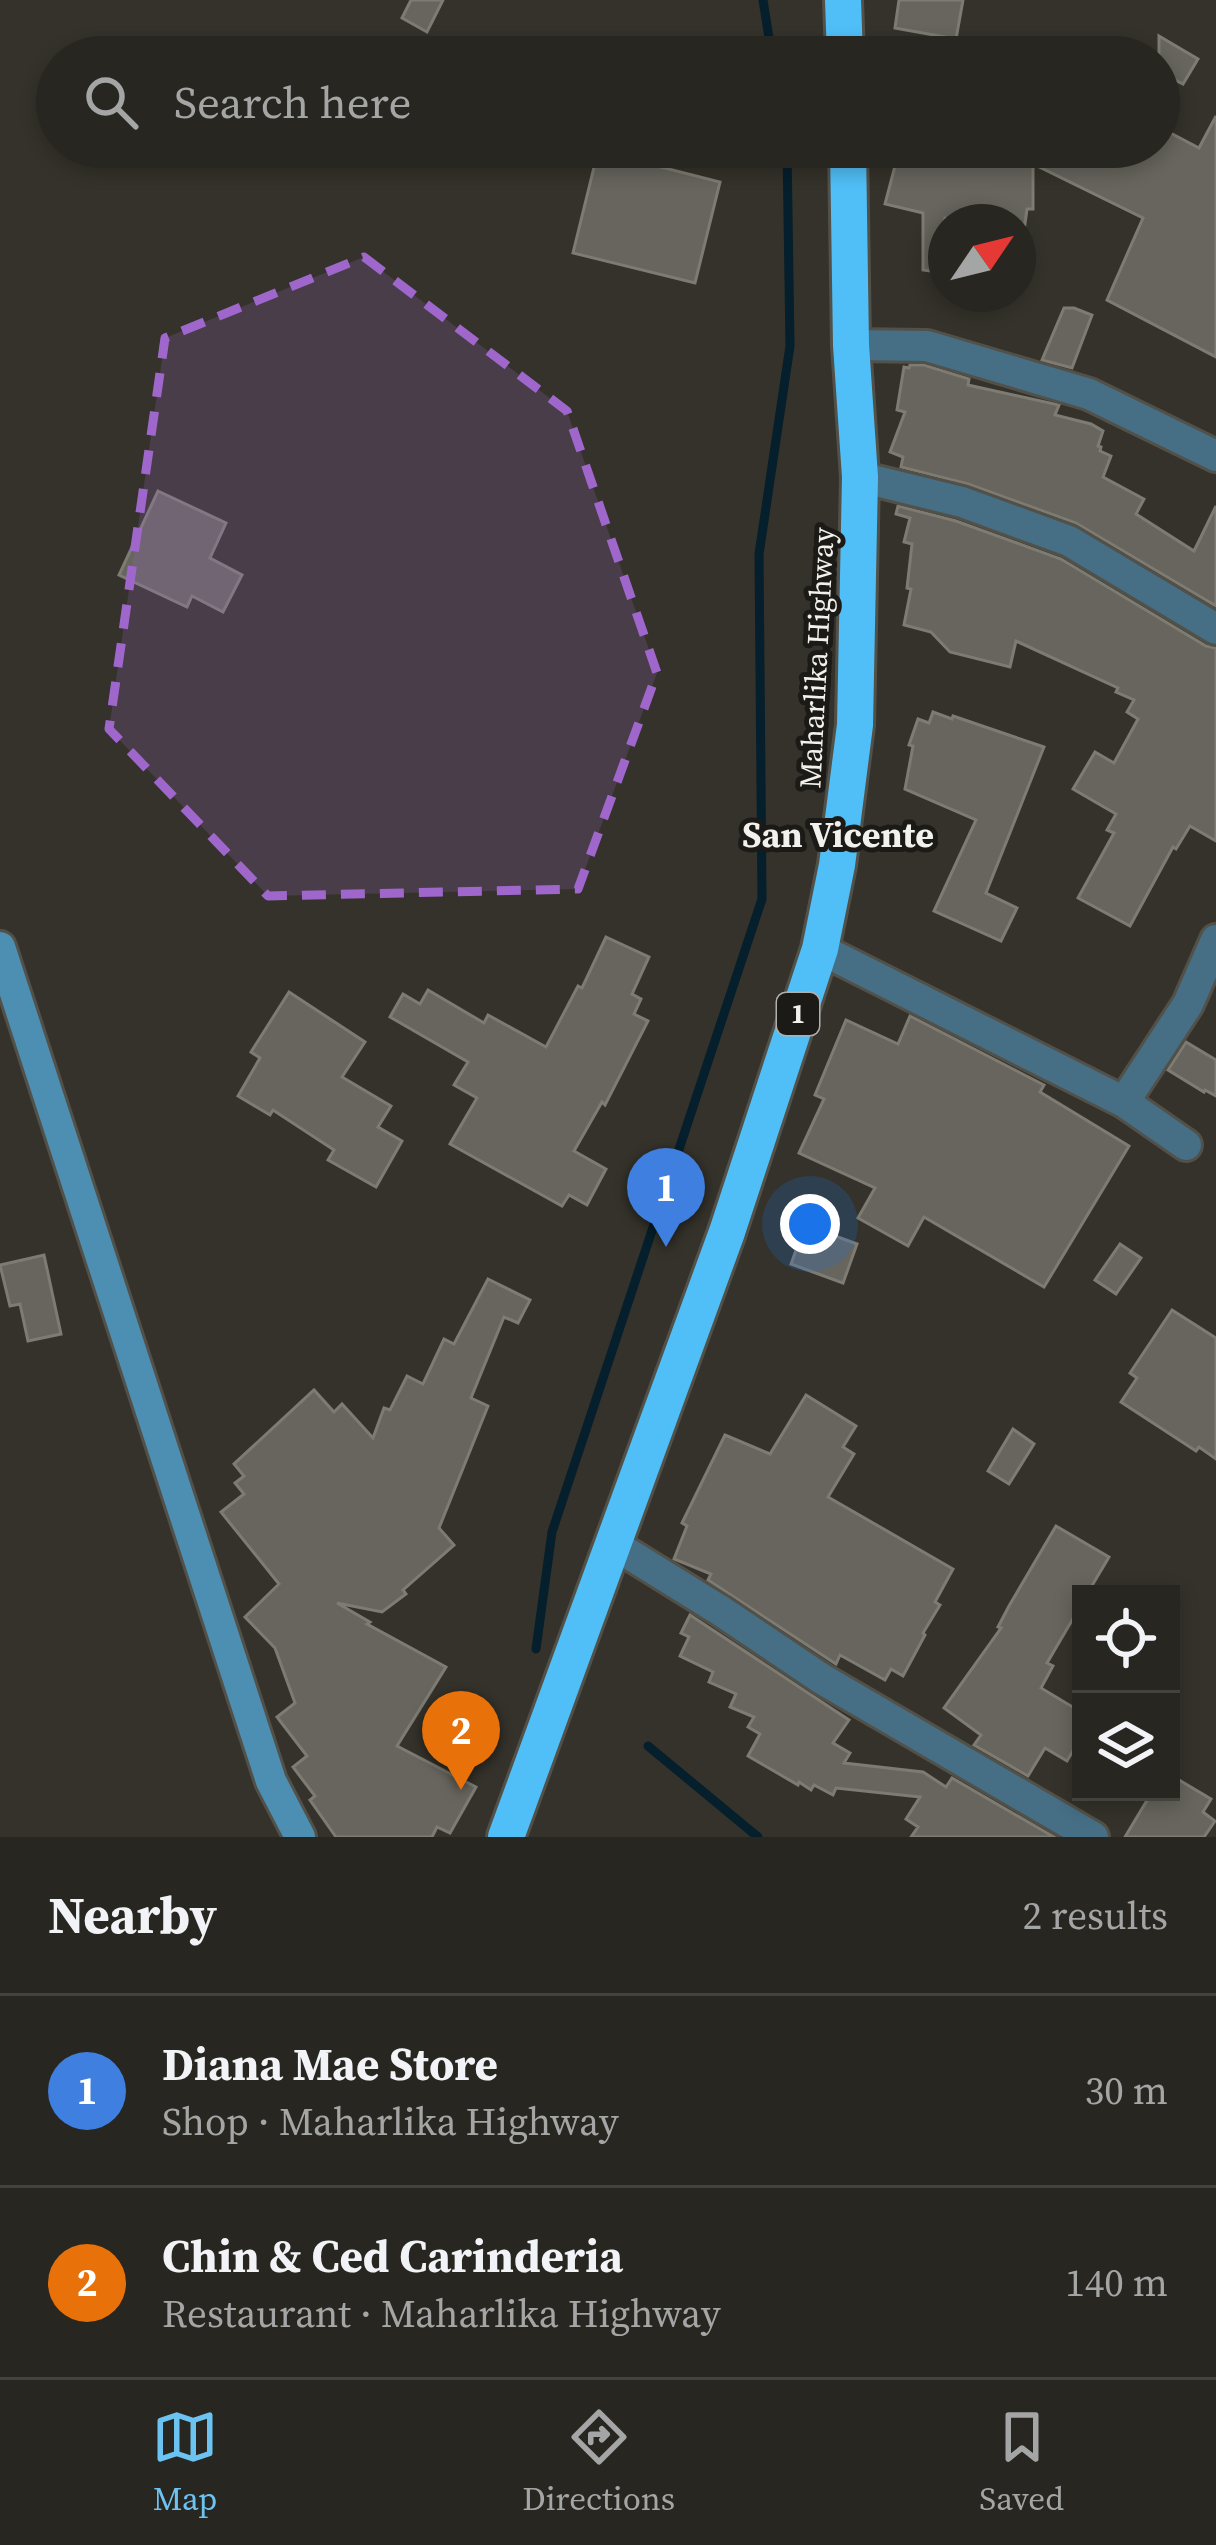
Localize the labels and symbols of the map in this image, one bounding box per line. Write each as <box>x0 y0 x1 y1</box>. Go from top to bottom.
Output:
north arrow <box>928 204 1036 312</box>
street label: Maharlika Highway <box>789 526 844 790</box>
district label: San Vicente <box>742 810 934 859</box>
road number: 1 <box>777 993 819 1035</box>
pin: 1 <box>627 1148 705 1247</box>
your location <box>780 1194 840 1254</box>
pin: 2 <box>422 1691 500 1790</box>

